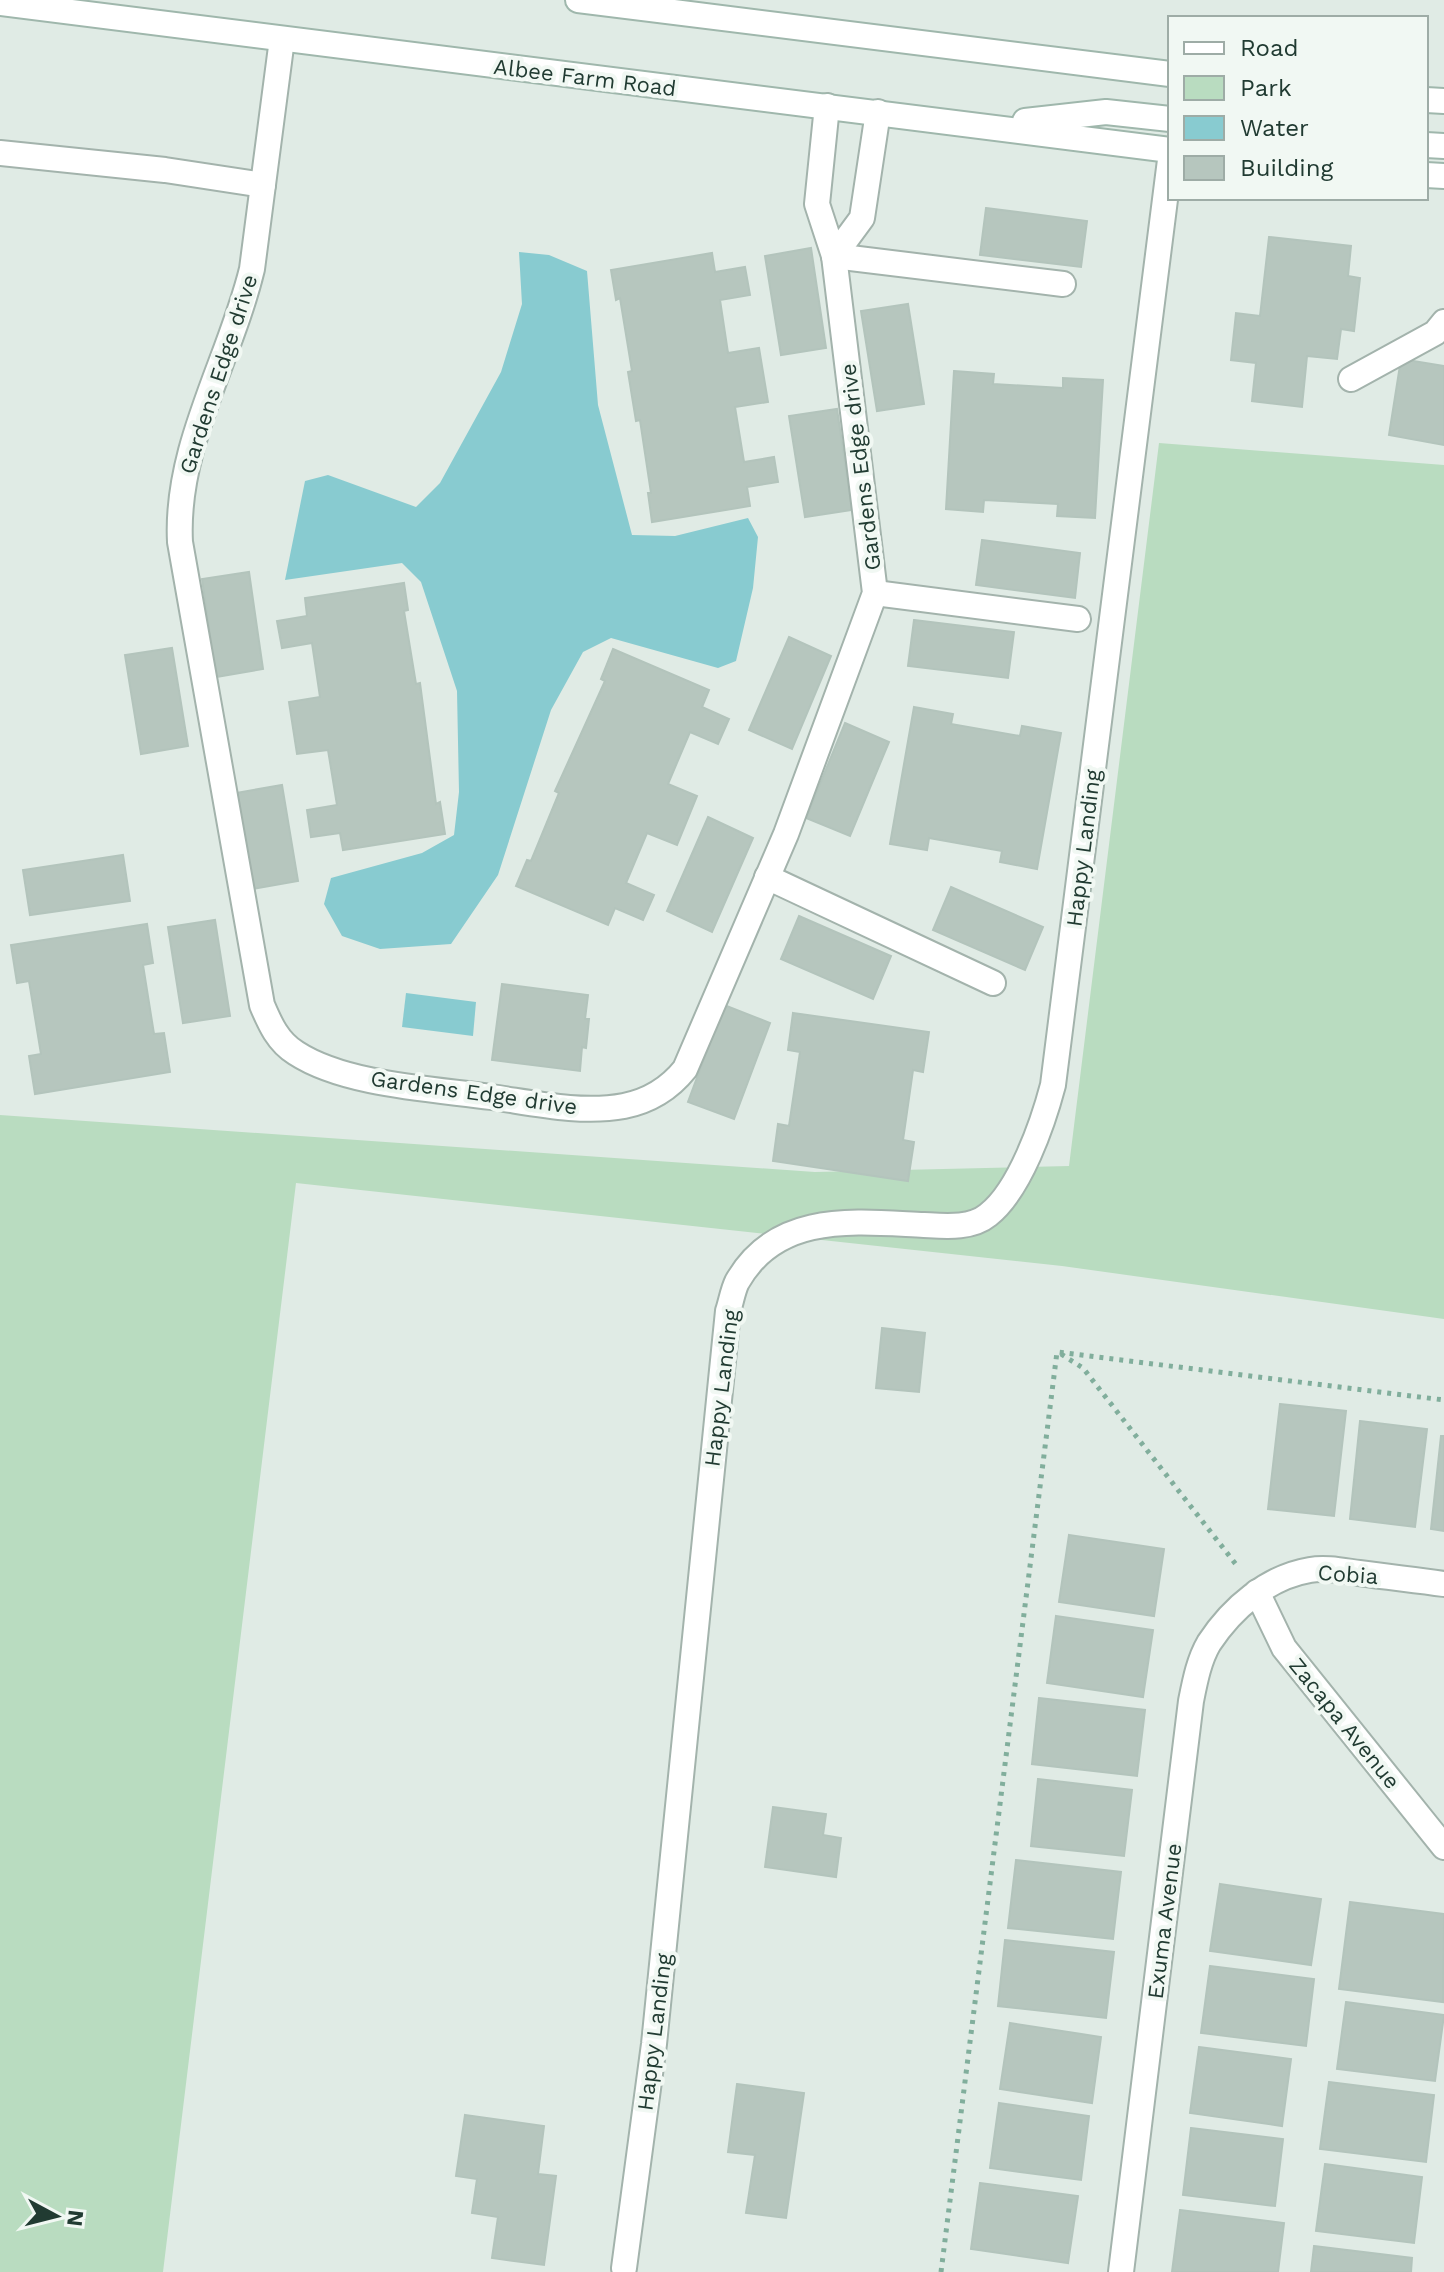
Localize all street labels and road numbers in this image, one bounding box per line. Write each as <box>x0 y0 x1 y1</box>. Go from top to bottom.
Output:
street label: Albee Farm Road <box>492 54 678 101</box>
street label: Gardens Edge drive <box>174 271 263 477</box>
street label: Gardens Edge drive <box>835 362 886 572</box>
street label: Happy Landing <box>1061 768 1106 928</box>
street label: Gardens Edge drive <box>369 1066 579 1119</box>
street label: Happy Landing <box>699 1308 744 1468</box>
street label: Cobia <box>1317 1560 1379 1589</box>
street label: Zacapa Avenue <box>1284 1653 1405 1794</box>
street label: Exuma Avenue <box>1143 1842 1186 2000</box>
street label: Happy Landing <box>632 1952 677 2112</box>

